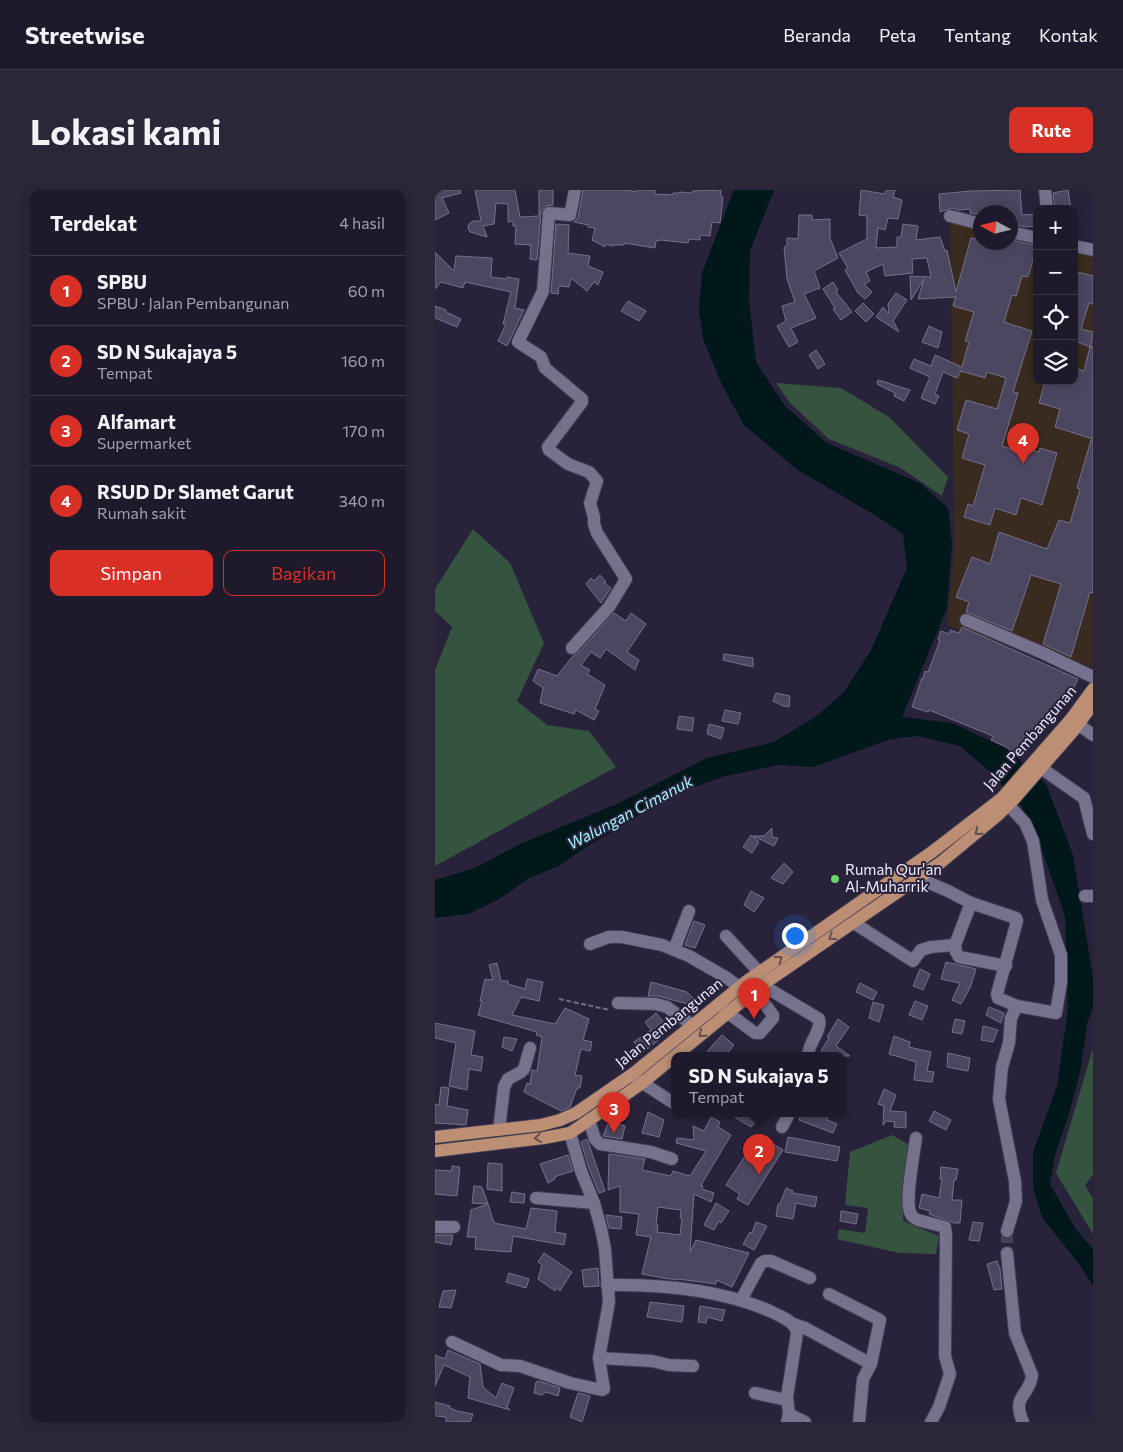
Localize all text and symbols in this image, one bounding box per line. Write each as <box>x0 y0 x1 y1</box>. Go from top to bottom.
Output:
text: Streetwise <box>25 20 145 49</box>
text: Beranda <box>783 24 851 46</box>
text: Peta <box>879 24 916 46</box>
text: Tentang <box>944 24 1011 46</box>
text: Kontak <box>1039 24 1098 46</box>
button: Rute <box>1009 107 1093 153</box>
text: Lokasi kami <box>30 109 221 152</box>
north arrow <box>973 205 1018 250</box>
map controls <box>1033 205 1078 385</box>
button: + <box>1033 205 1078 250</box>
text: Terdekat <box>50 210 137 235</box>
text: 4 hasil <box>339 213 385 232</box>
button: − <box>1033 250 1078 295</box>
text: SPBU <box>97 270 147 293</box>
text: 1 <box>62 281 70 300</box>
text: 60 m <box>348 281 385 300</box>
text: SPBU · Jalan Pembangunan <box>97 293 290 312</box>
button: locate <box>1033 295 1078 340</box>
text: SD N Sukajaya 5 <box>97 340 237 363</box>
button: layers <box>1033 340 1078 385</box>
text: 2 <box>61 351 71 370</box>
text: 160 m <box>341 351 385 370</box>
text: Tempat <box>97 363 153 382</box>
text: Alfamart <box>97 410 176 433</box>
text: 3 <box>61 421 71 440</box>
text: 170 m <box>342 421 385 440</box>
pin: 4 <box>1007 423 1039 464</box>
text: Supermarket <box>97 433 192 452</box>
text: RSUD Dr Slamet Garut <box>97 480 294 503</box>
text: 4 <box>61 491 71 510</box>
text: 340 m <box>339 491 385 510</box>
text: Rumah sakit <box>97 503 186 522</box>
button: Simpan <box>50 550 213 596</box>
button: Bagikan <box>223 550 385 596</box>
street label: Jalan Pembangunan <box>979 681 1079 793</box>
water label: Walungan Cimanuk <box>564 770 696 853</box>
one-way arrow <box>975 826 984 834</box>
place label: Rumah Qur'an Al-Muharrik <box>845 860 942 895</box>
marker: Rumah Qur'an Al-Muharrik <box>829 873 841 885</box>
your location <box>782 923 808 949</box>
one-way arrow <box>829 931 838 940</box>
one-way arrow <box>773 956 783 965</box>
street label: Jalan Pembangunan <box>611 974 725 1071</box>
pin: 1 <box>738 978 770 1019</box>
one-way arrow <box>699 1028 708 1036</box>
popup <box>671 1052 846 1117</box>
text: SD N Sukajaya 5 <box>688 1064 829 1087</box>
text: Tempat <box>688 1087 744 1106</box>
pin: 3 <box>598 1092 630 1133</box>
one-way arrow <box>534 1132 542 1143</box>
pin: 2 <box>743 1134 775 1175</box>

